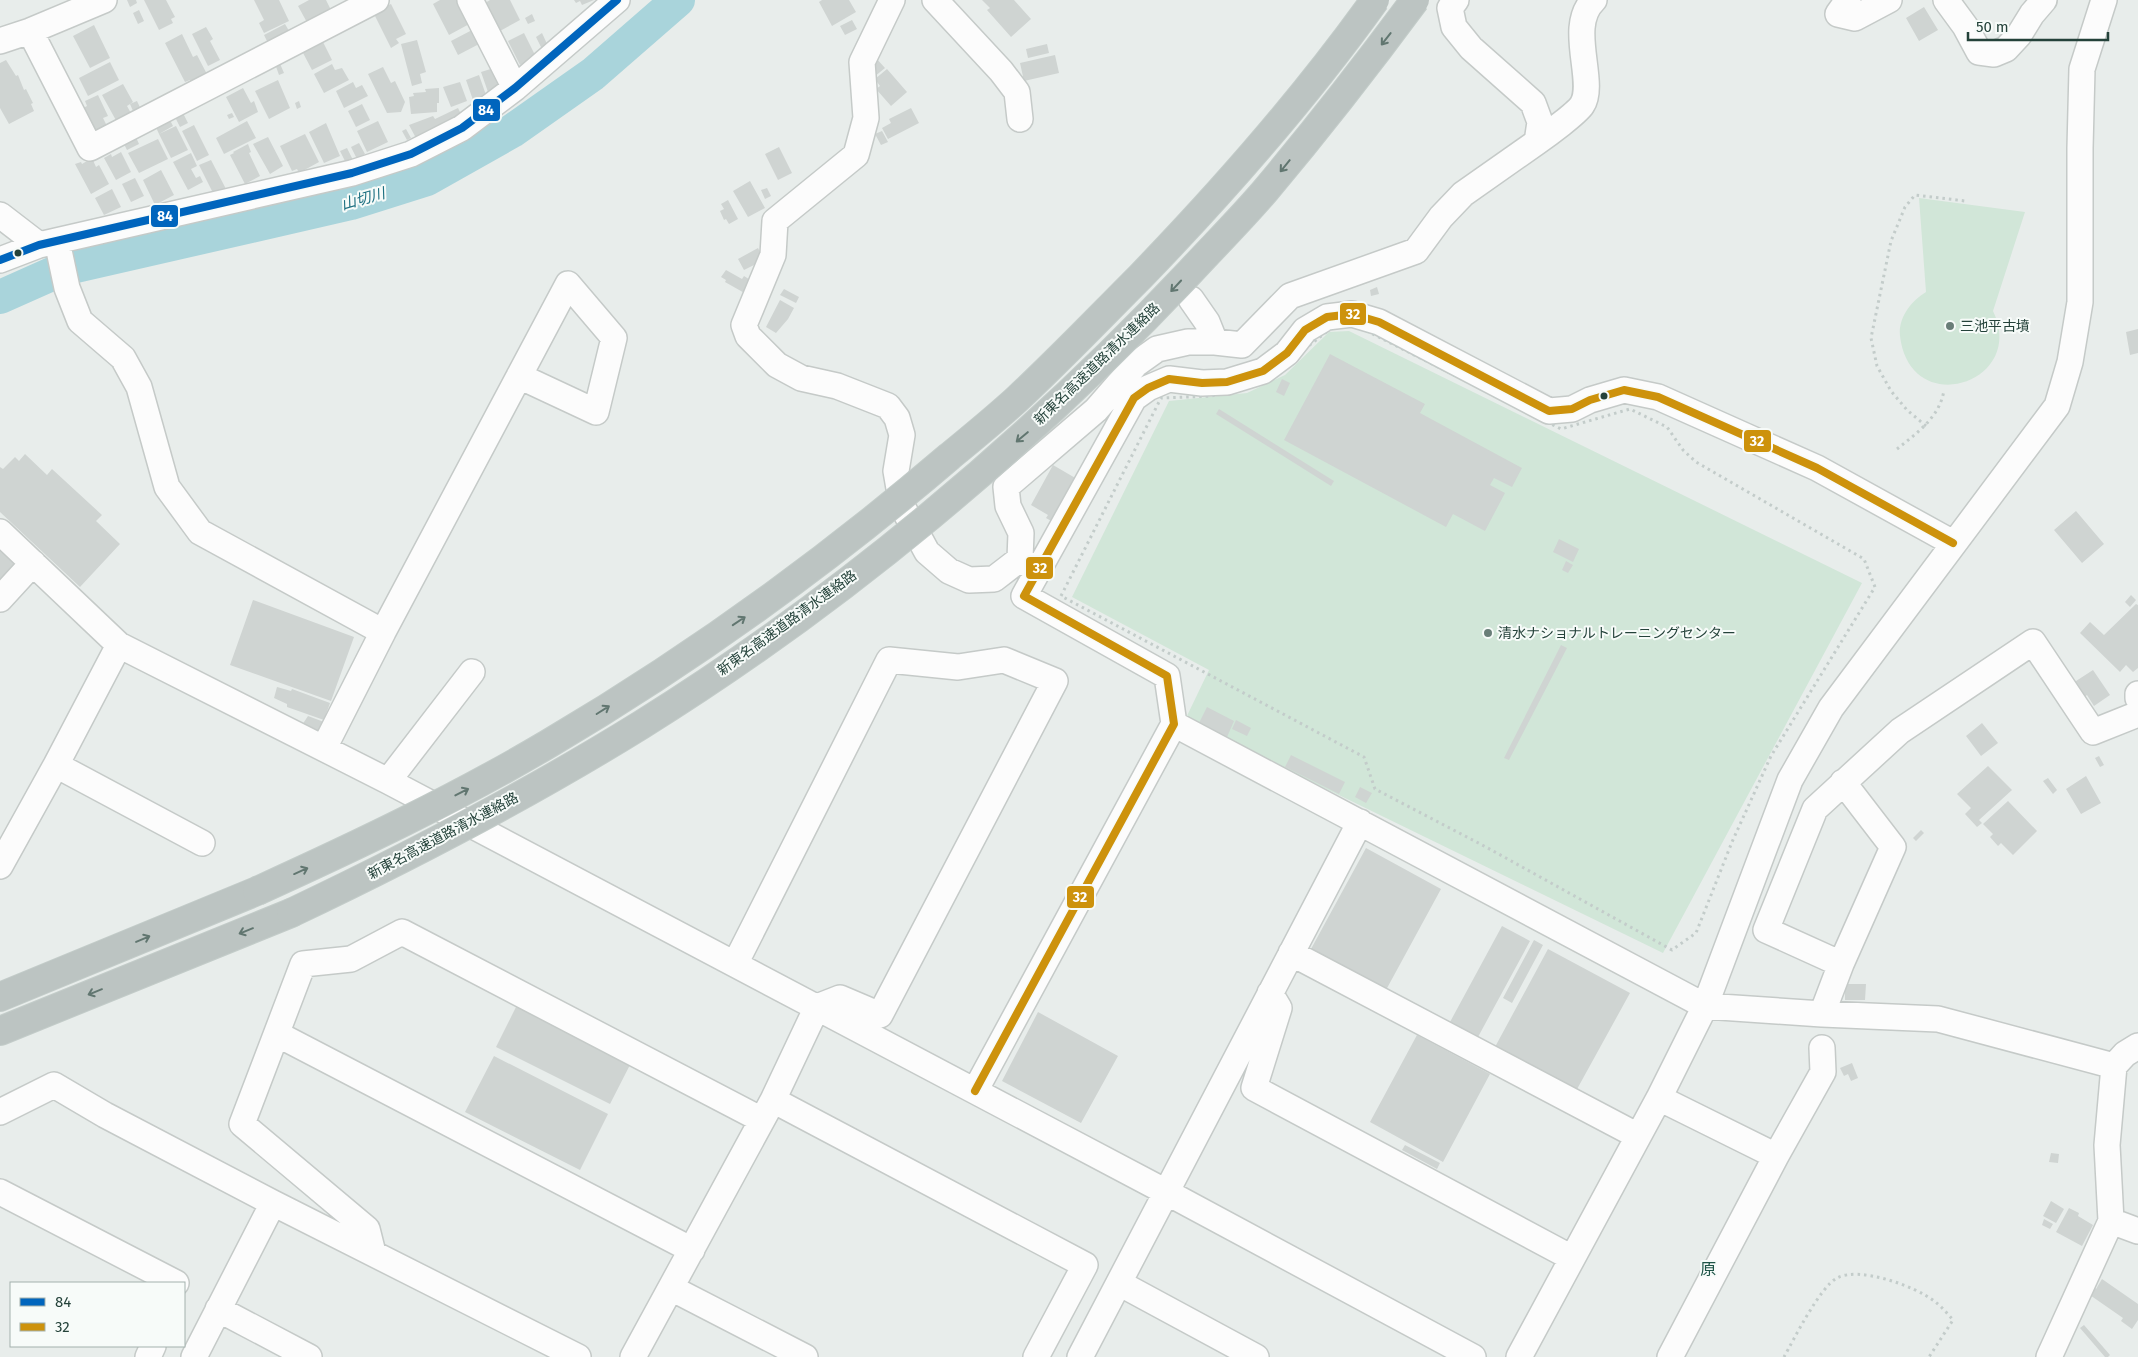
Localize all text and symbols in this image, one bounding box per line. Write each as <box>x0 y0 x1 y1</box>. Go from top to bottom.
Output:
scale bar <box>1968 10 2108 42</box>
text: 50 m <box>1976 18 2009 36</box>
one-way arrow <box>1381 32 1391 46</box>
line badge: 84 <box>472 98 501 122</box>
text: 84 <box>478 102 494 119</box>
one-way arrow <box>1279 159 1290 172</box>
water label: 山切川 <box>339 184 389 214</box>
line badge: 84 <box>150 204 179 228</box>
text: 84 <box>157 208 173 225</box>
unlabelled marker <box>13 248 23 258</box>
one-way arrow <box>1170 280 1182 293</box>
street label: 新東名高速道路清水連絡路 <box>1031 300 1163 428</box>
line badge: 32 <box>1339 302 1367 326</box>
text: 32 <box>1345 306 1360 323</box>
place label: 三池平古墳 <box>1960 318 2030 335</box>
marker: 三池平古墳 <box>1944 320 1956 332</box>
unlabelled marker <box>1599 391 1609 401</box>
line badge: 32 <box>1743 429 1772 453</box>
one-way arrow <box>1015 431 1028 442</box>
text: 32 <box>1749 433 1764 450</box>
line badge: 32 <box>1025 556 1054 580</box>
text: 32 <box>1032 560 1047 577</box>
street label: 新東名高速道路清水連絡路 <box>714 567 860 679</box>
one-way arrow <box>732 616 746 626</box>
place label: 清水ナショナルトレーニングセンター <box>1498 625 1736 642</box>
marker: 清水ナショナルトレーニングセンター <box>1482 627 1494 639</box>
one-way arrow <box>595 705 609 715</box>
one-way arrow <box>455 787 470 797</box>
street label: 新東名高速道路清水連絡路 <box>365 789 521 883</box>
one-way arrow <box>293 866 308 876</box>
line badge: 32 <box>1066 885 1095 909</box>
text: 32 <box>1072 889 1087 906</box>
one-way arrow <box>238 928 253 937</box>
one-way arrow <box>135 934 150 944</box>
one-way arrow <box>88 988 103 998</box>
district label: 原 <box>1700 1260 1716 1279</box>
legend <box>10 1282 185 1347</box>
text: 84 <box>55 1293 71 1311</box>
text: 32 <box>55 1318 70 1336</box>

